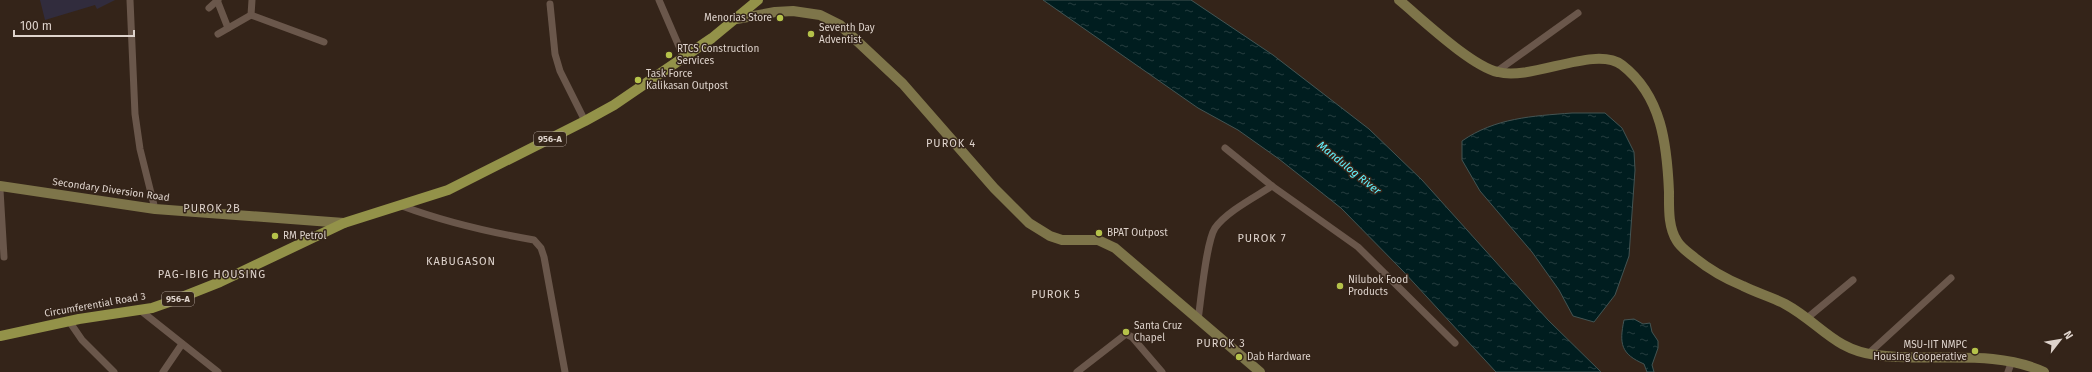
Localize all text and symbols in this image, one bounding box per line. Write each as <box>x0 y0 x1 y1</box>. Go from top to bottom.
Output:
scale bar <box>14 12 134 38</box>
place label: Menorias Store <box>704 12 772 24</box>
marker: Menorias Store <box>775 13 785 23</box>
text: 100 m <box>20 19 52 33</box>
place label: Seventh Day Adventist <box>819 22 875 46</box>
marker: Seventh Day Adventist <box>806 29 816 39</box>
place label: RTCS Construction Services <box>677 43 759 67</box>
marker: RTCS Construction Services <box>664 50 674 60</box>
place label: Task Force Kalikasan Outpost <box>646 68 729 92</box>
marker: Task Force Kalikasan Outpost <box>633 75 643 85</box>
road number: 956-A <box>534 132 566 146</box>
district label: PUROK 4 <box>926 137 976 150</box>
water label: Mandulog River <box>1315 139 1384 198</box>
street label: Secondary Diversion Road <box>52 176 170 204</box>
district label: PUROK 2B <box>183 202 241 215</box>
place label: BPAT Outpost <box>1107 227 1168 239</box>
marker: BPAT Outpost <box>1094 228 1104 238</box>
place label: RM Petrol <box>283 230 326 242</box>
marker: RM Petrol <box>270 231 280 241</box>
district label: PUROK 7 <box>1237 232 1287 245</box>
district label: KABUGASON <box>426 255 496 268</box>
district label: PAG-IBIG HOUSING <box>158 268 266 281</box>
place label: Nilubok Food Products <box>1348 274 1408 298</box>
marker: Nilubok Food Products <box>1335 281 1345 291</box>
district label: PUROK 5 <box>1031 288 1081 301</box>
street label: Circumferential Road 3 <box>43 290 147 320</box>
road number: 956-A <box>162 292 194 306</box>
place label: Santa Cruz Chapel <box>1134 320 1183 344</box>
north arrow <box>2040 320 2080 360</box>
marker: Santa Cruz Chapel <box>1121 327 1131 337</box>
text: N <box>2061 329 2076 342</box>
district label: PUROK 3 <box>1196 337 1246 350</box>
place label: MSU-IIT NMPC Housing Cooperative <box>1873 339 1967 363</box>
marker: MSU-IIT NMPC Housing Cooperative <box>1970 346 1980 356</box>
place label: Dab Hardware <box>1247 351 1311 363</box>
marker: Dab Hardware <box>1234 352 1244 362</box>

